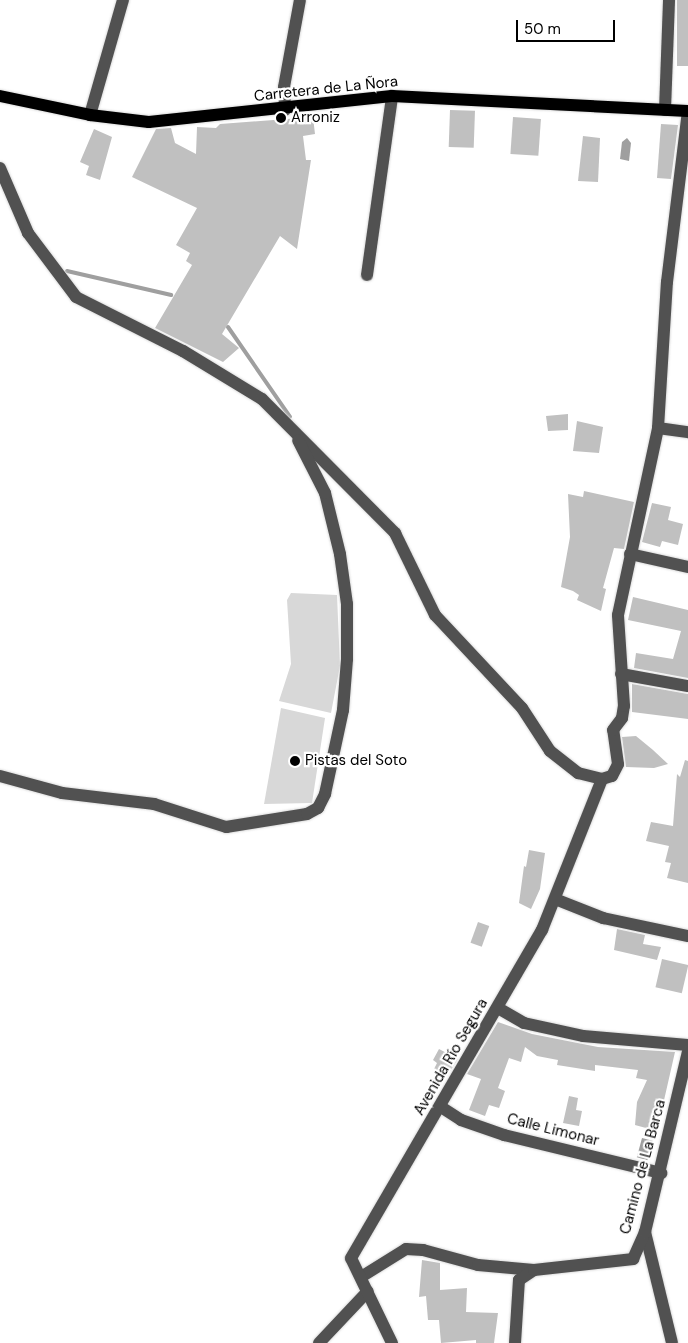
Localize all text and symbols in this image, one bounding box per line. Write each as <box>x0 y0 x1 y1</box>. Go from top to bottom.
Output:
scale bar <box>518 10 617 42</box>
text: 50 m <box>524 19 561 39</box>
street label: Carretera de La Ñora <box>253 72 399 106</box>
place label: Arroniz <box>291 109 340 127</box>
marker: Arroniz <box>275 112 287 124</box>
place label: Pistas del Soto <box>305 752 407 770</box>
marker: Pistas del Soto <box>289 755 301 767</box>
street label: Avenida Río Segura <box>410 995 492 1119</box>
street label: Camino de La Barca <box>616 1098 670 1236</box>
street label: Calle Limonar <box>505 1110 601 1150</box>

